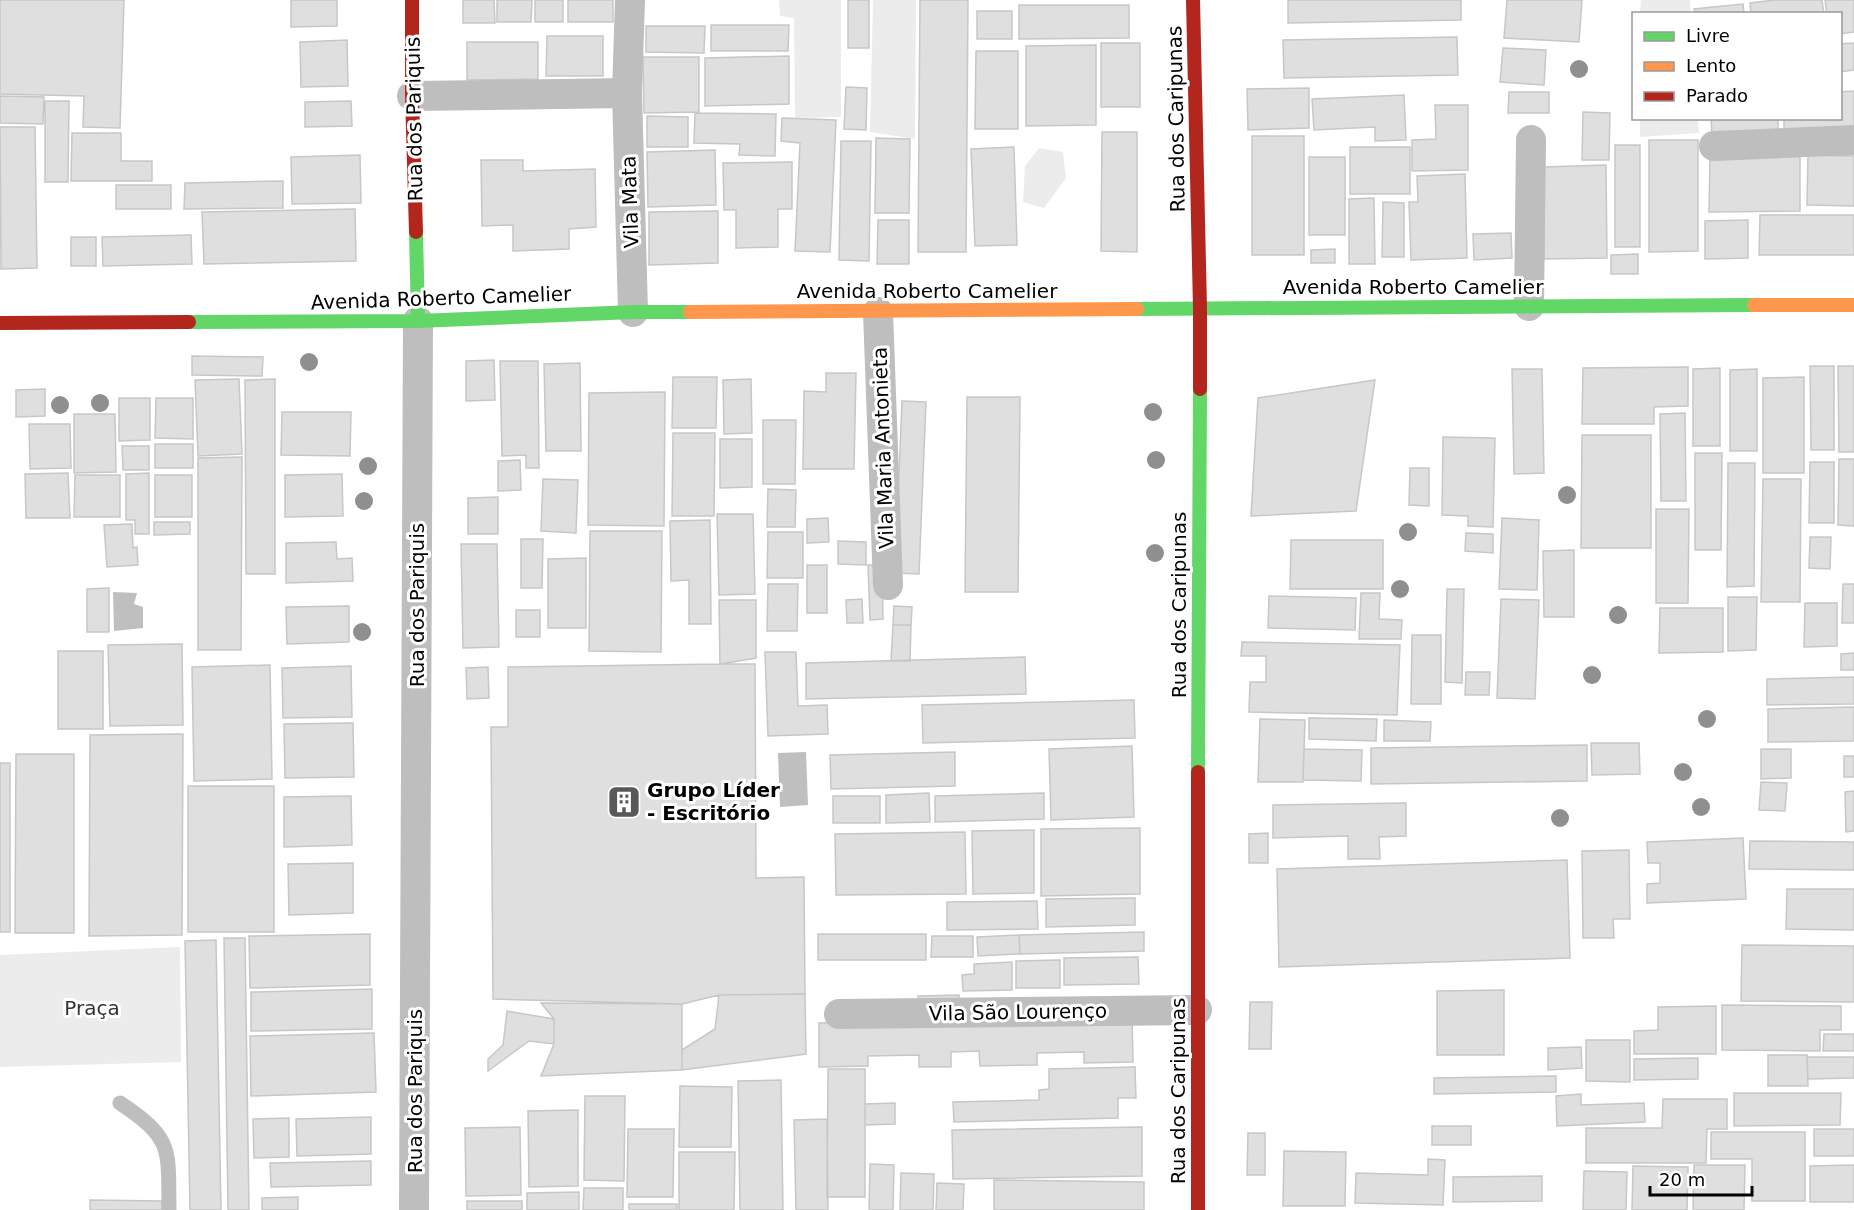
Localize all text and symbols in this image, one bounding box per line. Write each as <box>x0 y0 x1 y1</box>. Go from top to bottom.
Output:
legend <box>1632 12 1842 120</box>
street label: Rua dos Caripunas <box>1162 25 1190 213</box>
text: Livre <box>1686 25 1730 46</box>
street label: Rua dos Pariquis <box>401 37 427 201</box>
text: Lento <box>1686 55 1736 76</box>
text: Parado <box>1686 85 1748 106</box>
street label: Vila Mata <box>616 155 644 249</box>
street label: Avenida Roberto Camelier <box>1283 275 1544 299</box>
street label: Avenida Roberto Camelier <box>797 279 1058 303</box>
street label: Avenida Roberto Camelier <box>310 281 572 315</box>
street label: Vila Maria Antonieta <box>867 347 899 549</box>
street label: Rua dos Caripunas <box>1167 512 1191 698</box>
street label: Rua dos Pariquis <box>405 523 429 687</box>
place label: Grupo Líder - Escritório <box>647 778 780 825</box>
building icon: Grupo Líder - Escritório <box>606 784 642 820</box>
park label: Praça <box>64 996 120 1020</box>
street label: Vila São Lourenço <box>929 998 1107 1026</box>
street label: Rua dos Caripunas <box>1166 998 1190 1184</box>
street label: Rua dos Pariquis <box>403 1009 427 1173</box>
scale bar <box>1650 1159 1752 1197</box>
text: 20 m <box>1659 1169 1705 1190</box>

